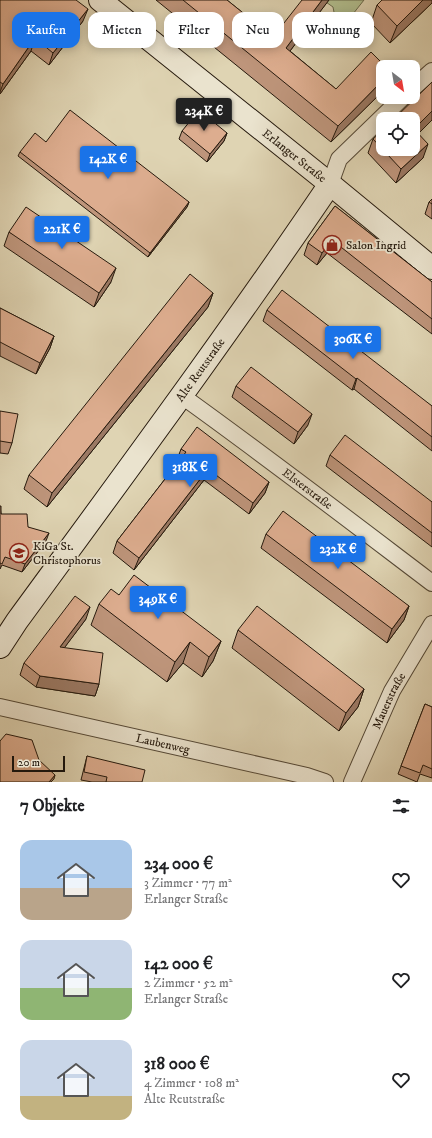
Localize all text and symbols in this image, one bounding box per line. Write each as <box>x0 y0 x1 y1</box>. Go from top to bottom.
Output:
chip: Kaufen <box>12 12 80 48</box>
chip: Mieten <box>88 12 156 48</box>
chip: Filter <box>164 12 224 48</box>
chip: Neu <box>232 12 284 48</box>
chip: Wohnung <box>292 12 374 48</box>
north arrow <box>376 60 420 104</box>
map controls <box>376 60 420 156</box>
pin: 234K € <box>171 98 237 132</box>
text: 234K € <box>185 103 223 119</box>
button: locate <box>376 112 420 156</box>
street label: Erlanger Straße <box>259 125 329 186</box>
pin: 142K € <box>75 146 141 180</box>
text: 142K € <box>89 151 127 167</box>
pin: 221K € <box>29 216 95 250</box>
text: 221K € <box>43 221 81 237</box>
shop icon: Salon Ingrid <box>321 234 343 256</box>
place label: Salon Ingrid <box>346 238 406 253</box>
pin: 306K € <box>320 326 386 360</box>
text: 306K € <box>334 331 372 347</box>
street label: Alte Reutstraße <box>172 335 228 404</box>
pin: 318K € <box>157 454 223 488</box>
text: 318K € <box>172 459 208 475</box>
street label: Elsterstraße <box>279 465 336 512</box>
pin: 232K € <box>305 536 371 570</box>
place label: KiGa St. Christophorus <box>33 539 101 568</box>
text: 232K € <box>319 541 357 557</box>
school or university icon: KiGa St. Christophorus <box>8 542 30 564</box>
pin: 349K € <box>125 586 191 620</box>
text: 349K € <box>139 591 177 607</box>
street label: Mauerstraße <box>369 670 409 731</box>
street label: Laubenweg <box>135 730 191 757</box>
scale bar <box>12 754 65 773</box>
text: 20 m <box>18 756 40 770</box>
text: 7 Objekte <box>20 795 85 817</box>
icon: filters <box>390 795 412 817</box>
text: 234 000 € <box>144 853 213 875</box>
icon: home <box>52 856 100 904</box>
icon: heart <box>390 869 412 891</box>
text: 3 Zimmer · 77 m² <box>144 875 232 891</box>
text: Erlanger Straße <box>144 891 228 907</box>
text: 142 000 € <box>144 953 213 975</box>
icon: home <box>52 956 100 1004</box>
icon: heart <box>390 969 412 991</box>
text: 2 Zimmer · 52 m² <box>144 975 233 991</box>
text: Erlanger Straße <box>144 991 228 1007</box>
text: 318 000 € <box>144 1053 210 1075</box>
icon: home <box>52 1056 100 1104</box>
icon: heart <box>390 1069 412 1091</box>
text: 4 Zimmer · 108 m² <box>144 1075 239 1091</box>
text: Alte Reutstraße <box>144 1091 225 1107</box>

